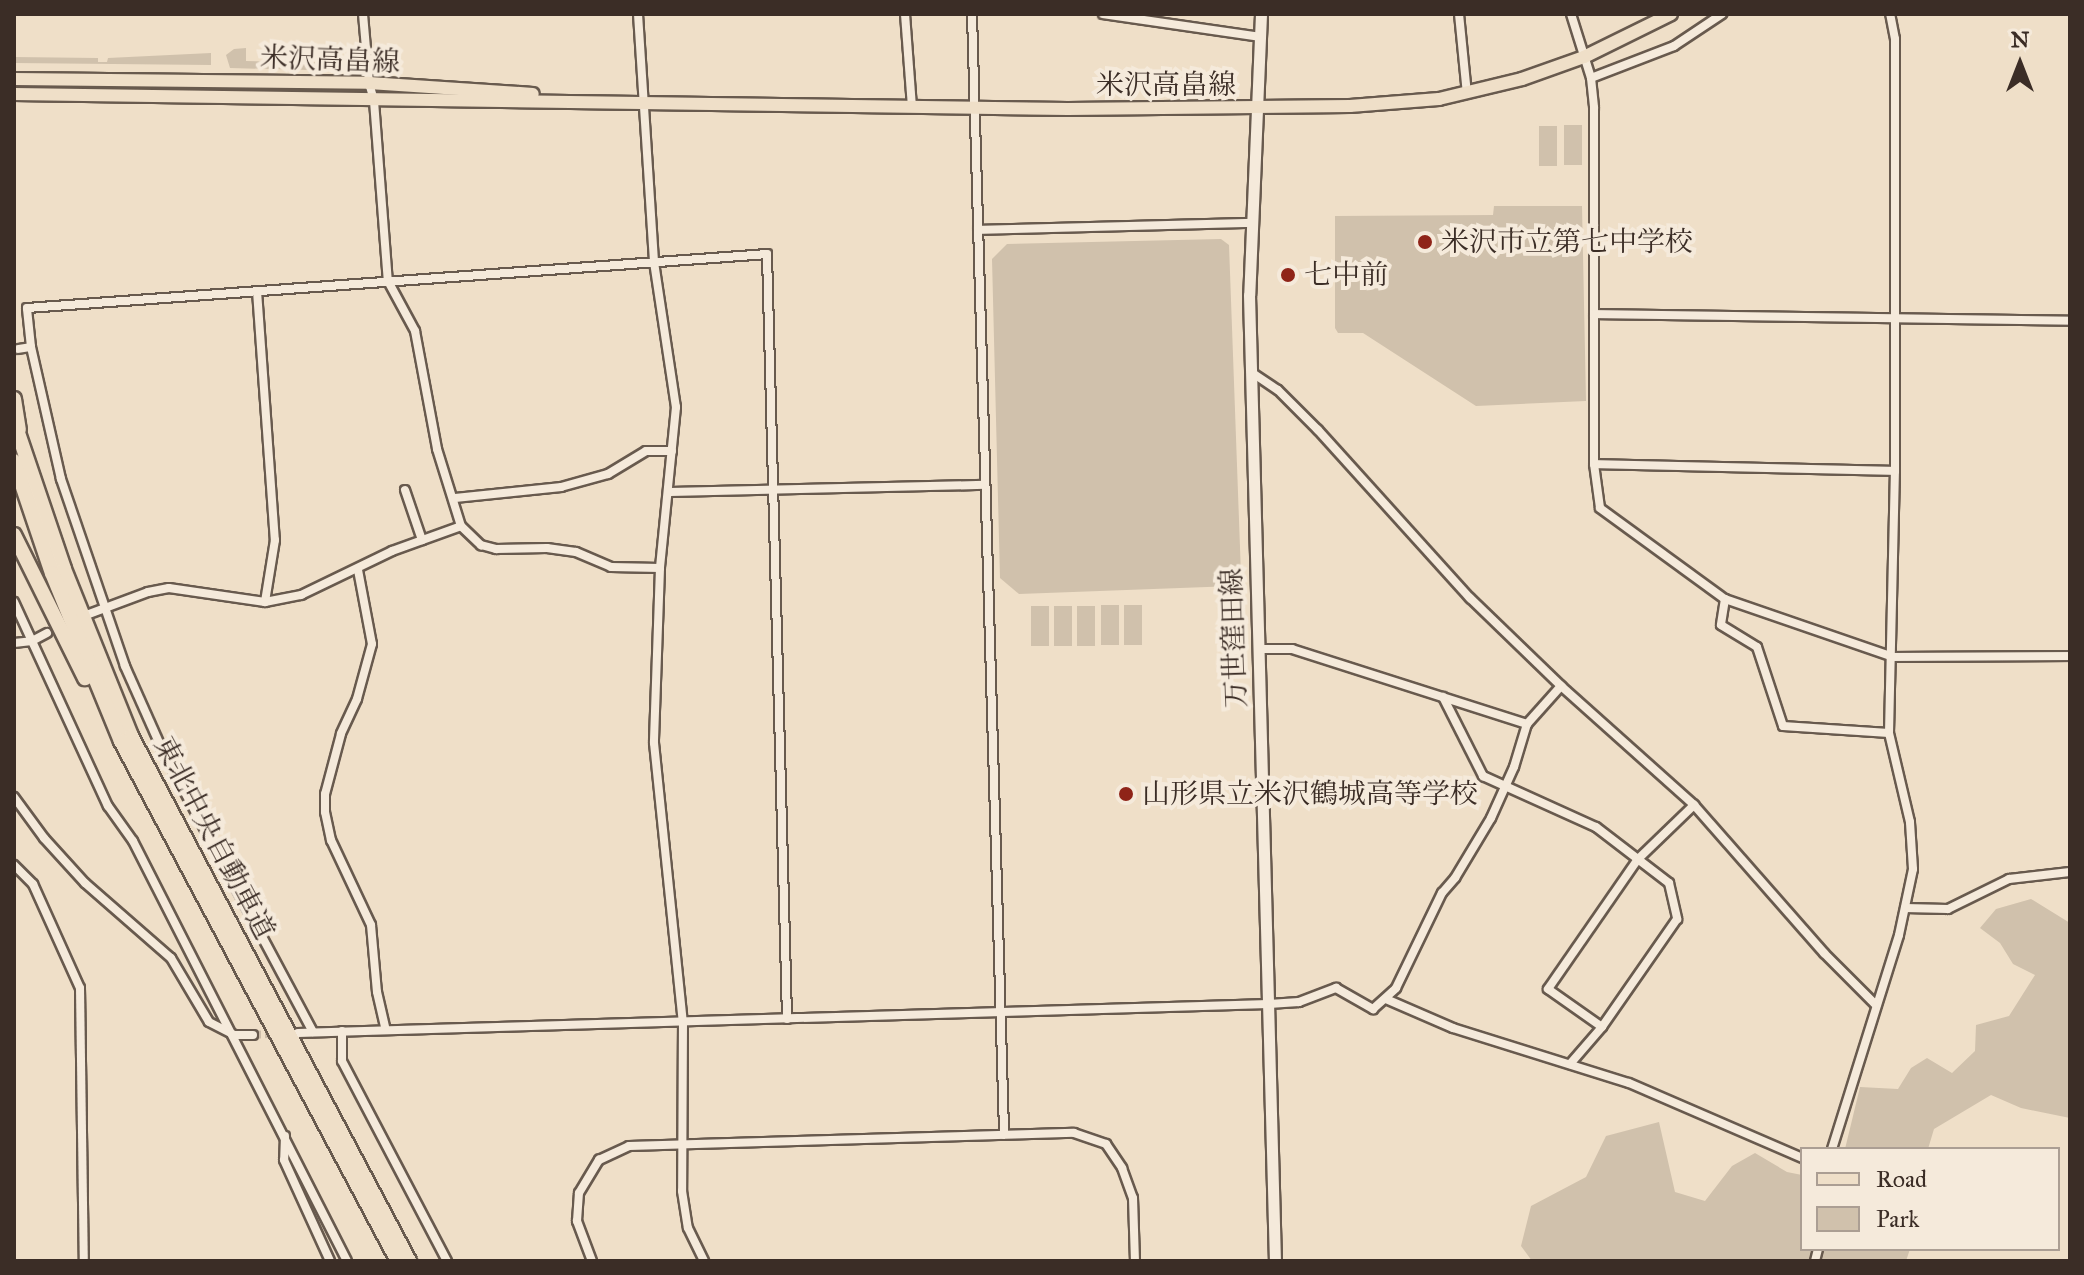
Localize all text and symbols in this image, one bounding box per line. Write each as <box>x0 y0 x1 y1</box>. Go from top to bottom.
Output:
north arrow <box>1980 24 2060 104</box>
text: N <box>2011 26 2029 53</box>
street label: 米沢高畠線 <box>259 41 401 79</box>
street label: 米沢高畠線 <box>1096 68 1236 102</box>
place label: 米沢市立第七中学校 <box>1441 225 1693 259</box>
marker: 米沢市立第七中学校 <box>1416 233 1434 251</box>
place label: 七中前 <box>1304 258 1388 292</box>
marker: 七中前 <box>1279 266 1297 284</box>
street label: 万世窪田線 <box>1215 567 1253 709</box>
street label: 東北中央自動車道 <box>147 731 281 945</box>
place label: 山形県立米沢鶴城高等学校 <box>1142 777 1478 811</box>
marker: 山形県立米沢鶴城高等学校 <box>1117 785 1135 803</box>
legend <box>1800 1147 2060 1251</box>
text: Road <box>1876 1164 1927 1194</box>
text: Park <box>1876 1204 1919 1234</box>

